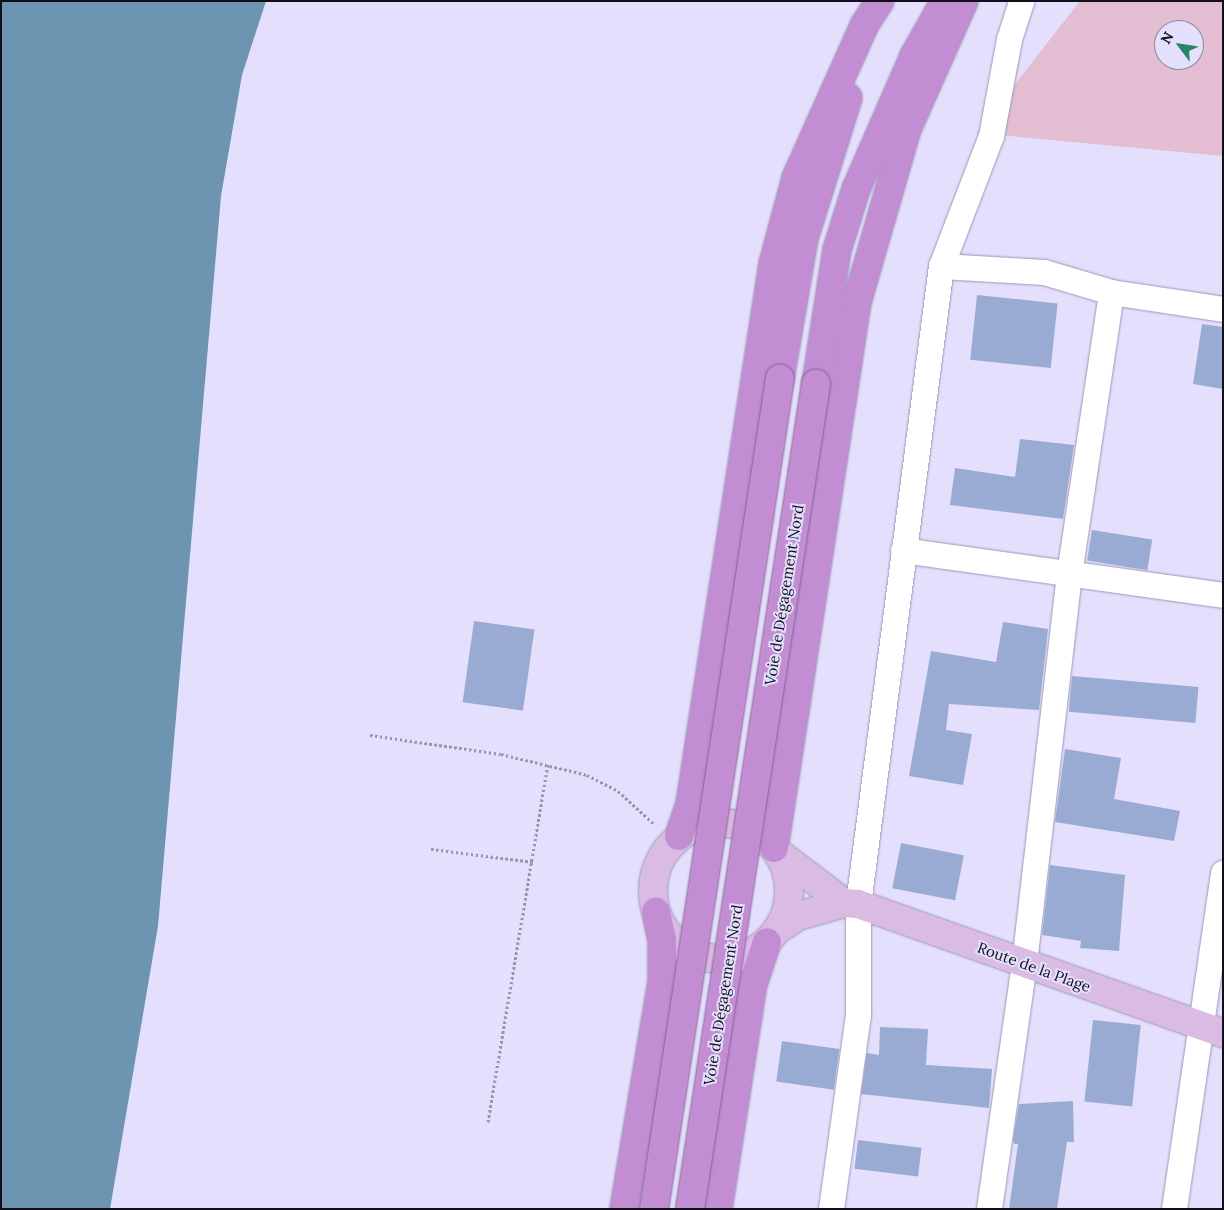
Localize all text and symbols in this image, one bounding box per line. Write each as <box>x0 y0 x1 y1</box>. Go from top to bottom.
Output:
north arrow <box>1154 20 1204 70</box>
text: N <box>1156 29 1177 47</box>
street label: Voie de Dégagement Nord <box>761 503 807 687</box>
street label: Voie de Dégagement Nord <box>700 903 746 1087</box>
street label: Route de la Plage <box>975 938 1093 996</box>

